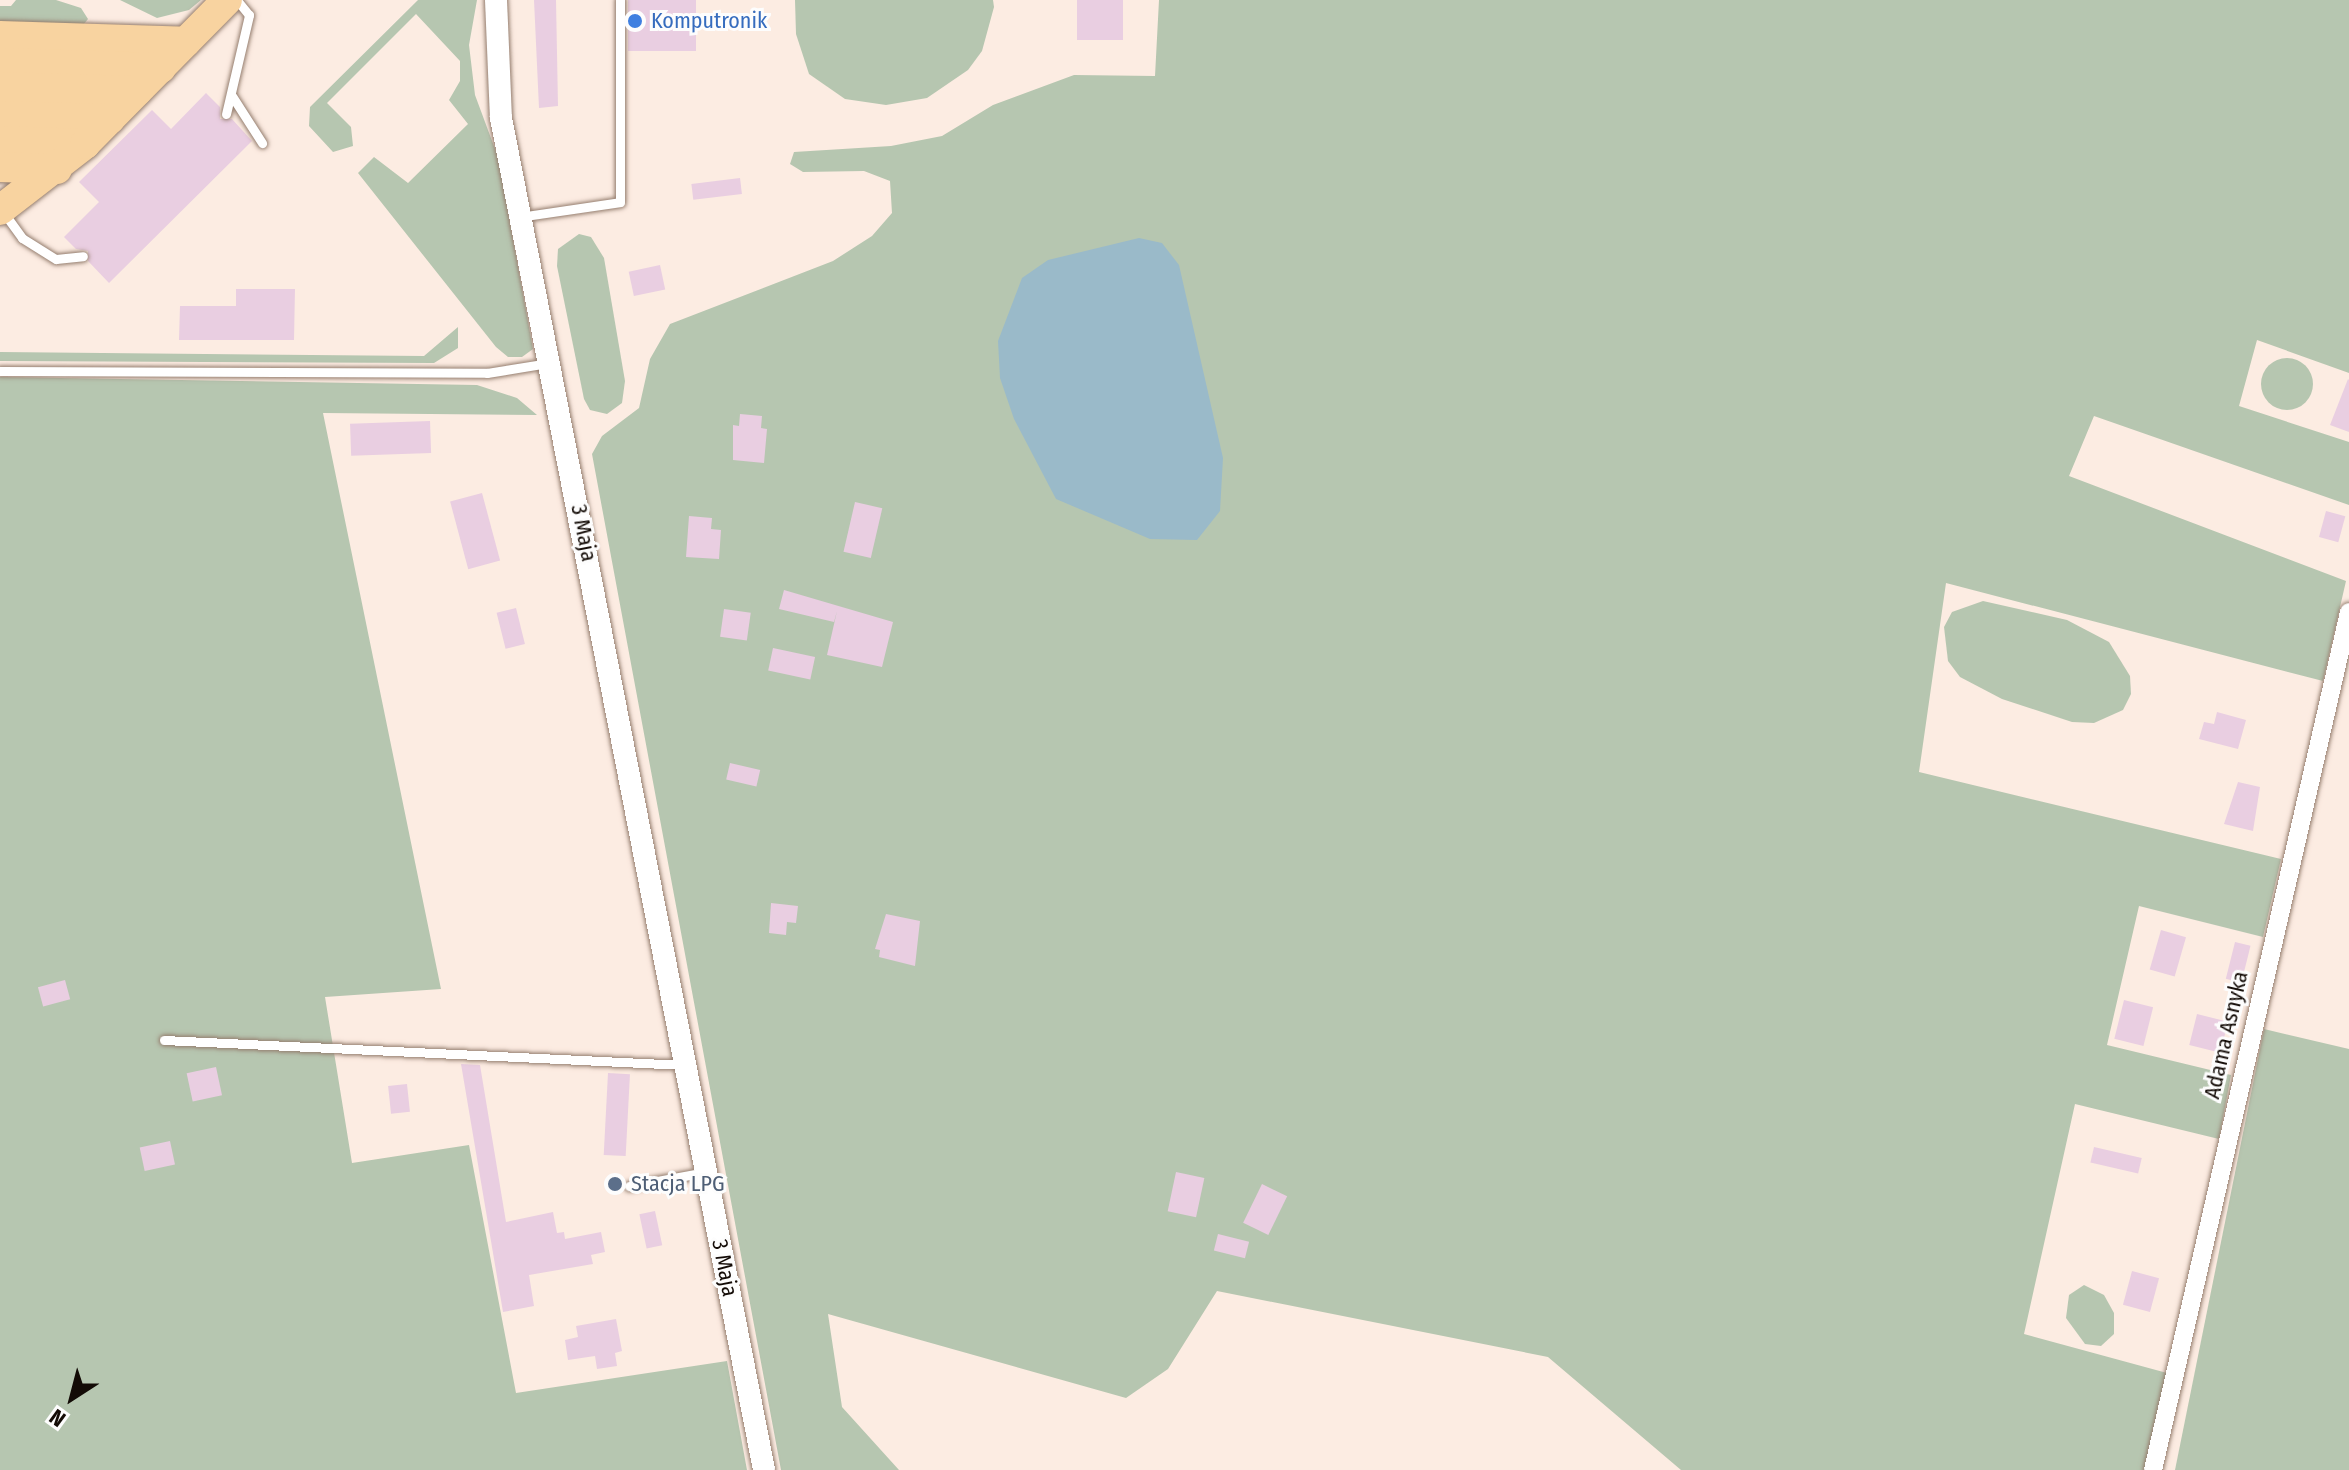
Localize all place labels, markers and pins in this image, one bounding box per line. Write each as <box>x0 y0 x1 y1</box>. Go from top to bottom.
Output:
place label: Komputronik <box>651 8 767 34</box>
marker: Komputronik <box>626 12 644 30</box>
place label: Stacja LPG <box>631 1171 724 1197</box>
marker: Stacja LPG <box>606 1175 624 1193</box>

